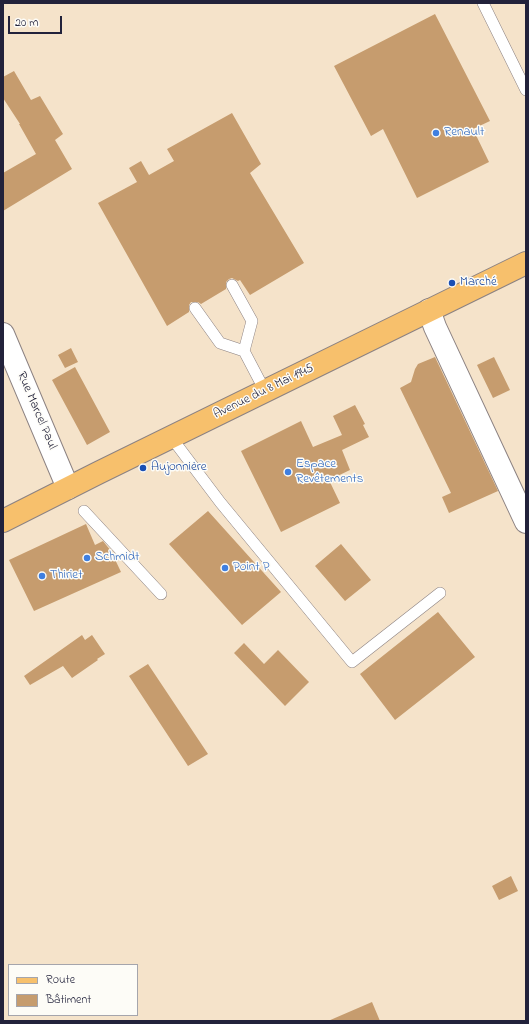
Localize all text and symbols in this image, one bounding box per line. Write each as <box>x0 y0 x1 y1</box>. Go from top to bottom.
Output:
scale bar <box>10 8 64 34</box>
text: 20 m <box>15 14 38 32</box>
place label: Renault <box>444 125 484 141</box>
marker: Renault <box>431 128 441 138</box>
place label: Marché <box>460 275 497 291</box>
marker: Marché <box>447 278 457 288</box>
street label: Avenue du 8 Mai 1945 <box>211 361 317 423</box>
street label: Rue Marcel Paul <box>13 370 59 452</box>
place label: Espace Revêtements <box>296 457 363 488</box>
place label: Aujonnière <box>151 460 207 476</box>
marker: Aujonnière <box>138 463 148 473</box>
marker: Espace Revêtements <box>283 467 293 477</box>
place label: Schmidt <box>95 550 139 566</box>
marker: Schmidt <box>82 553 92 563</box>
place label: Point P <box>233 560 270 576</box>
marker: Point P <box>220 563 230 573</box>
place label: Thiriet <box>50 568 83 584</box>
marker: Thiriet <box>37 571 47 581</box>
legend <box>8 964 138 1016</box>
text: Route <box>46 971 75 989</box>
text: Bâtiment <box>46 991 91 1009</box>

